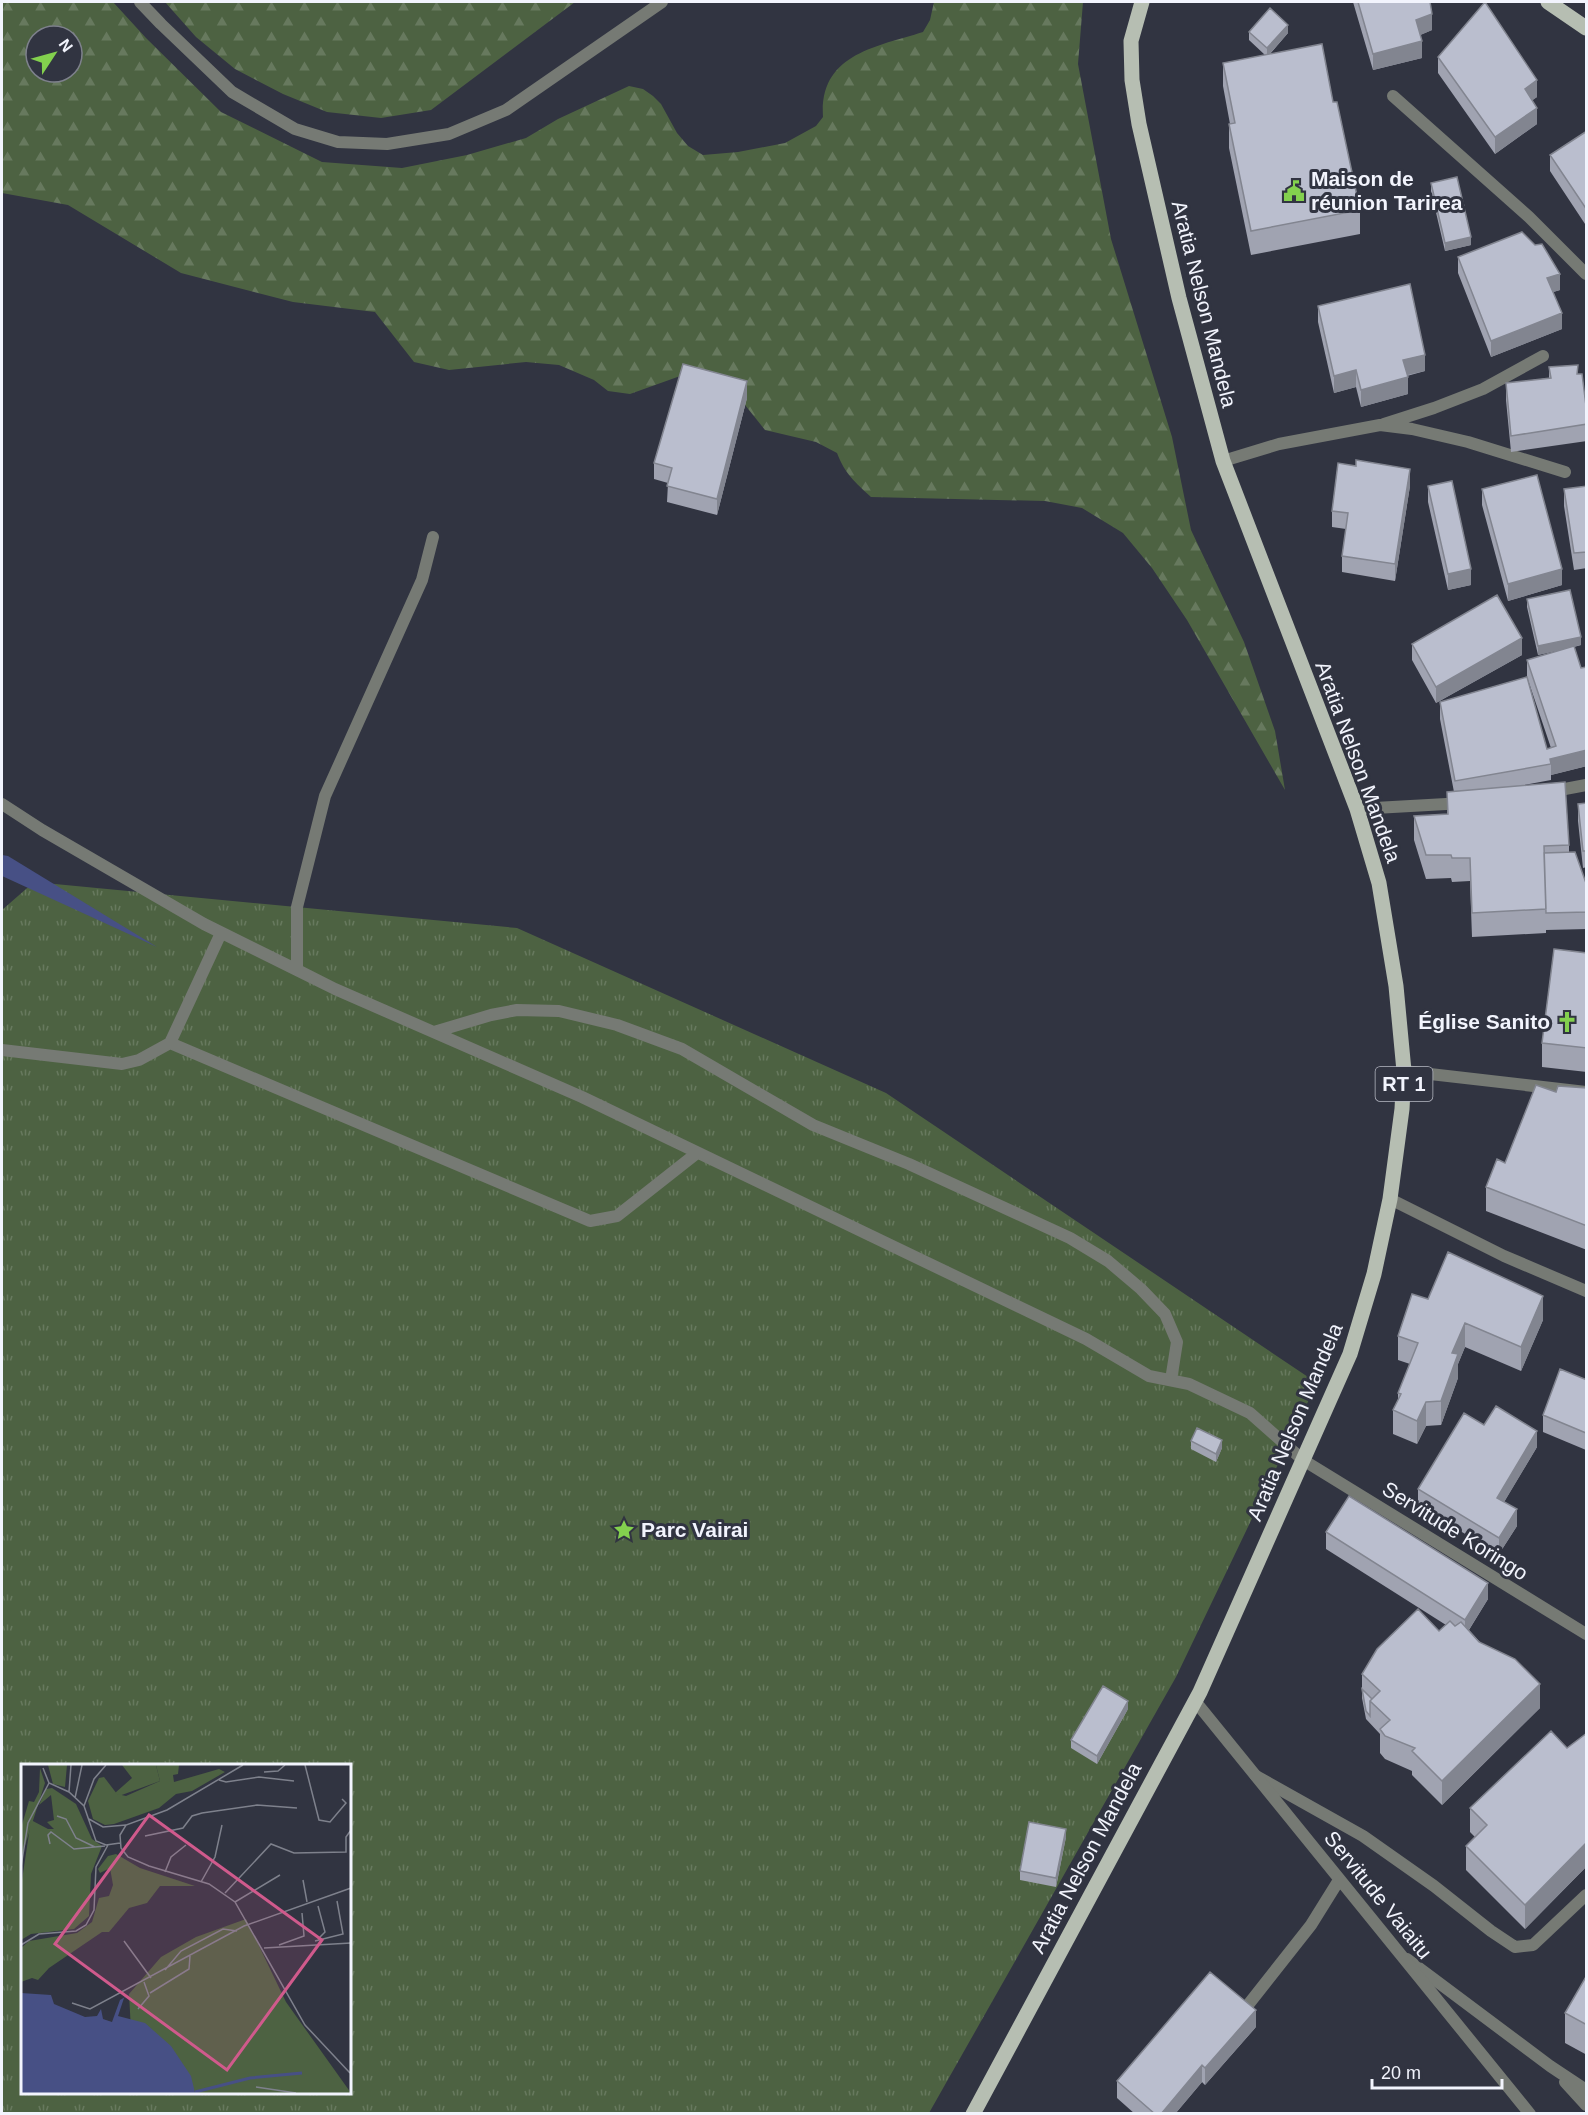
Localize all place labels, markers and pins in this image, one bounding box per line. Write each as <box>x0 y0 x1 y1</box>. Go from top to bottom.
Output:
place label: Maison de réunion Tarirea <box>1311 167 1463 214</box>
public building icon: Maison de réunion Tarirea <box>1282 179 1306 203</box>
place label: Église Sanito <box>1418 1010 1550 1033</box>
church icon: Église Sanito <box>1555 1010 1579 1034</box>
place icon: Parc Vairai <box>612 1518 636 1542</box>
place label: Parc Vairai <box>641 1518 748 1541</box>

